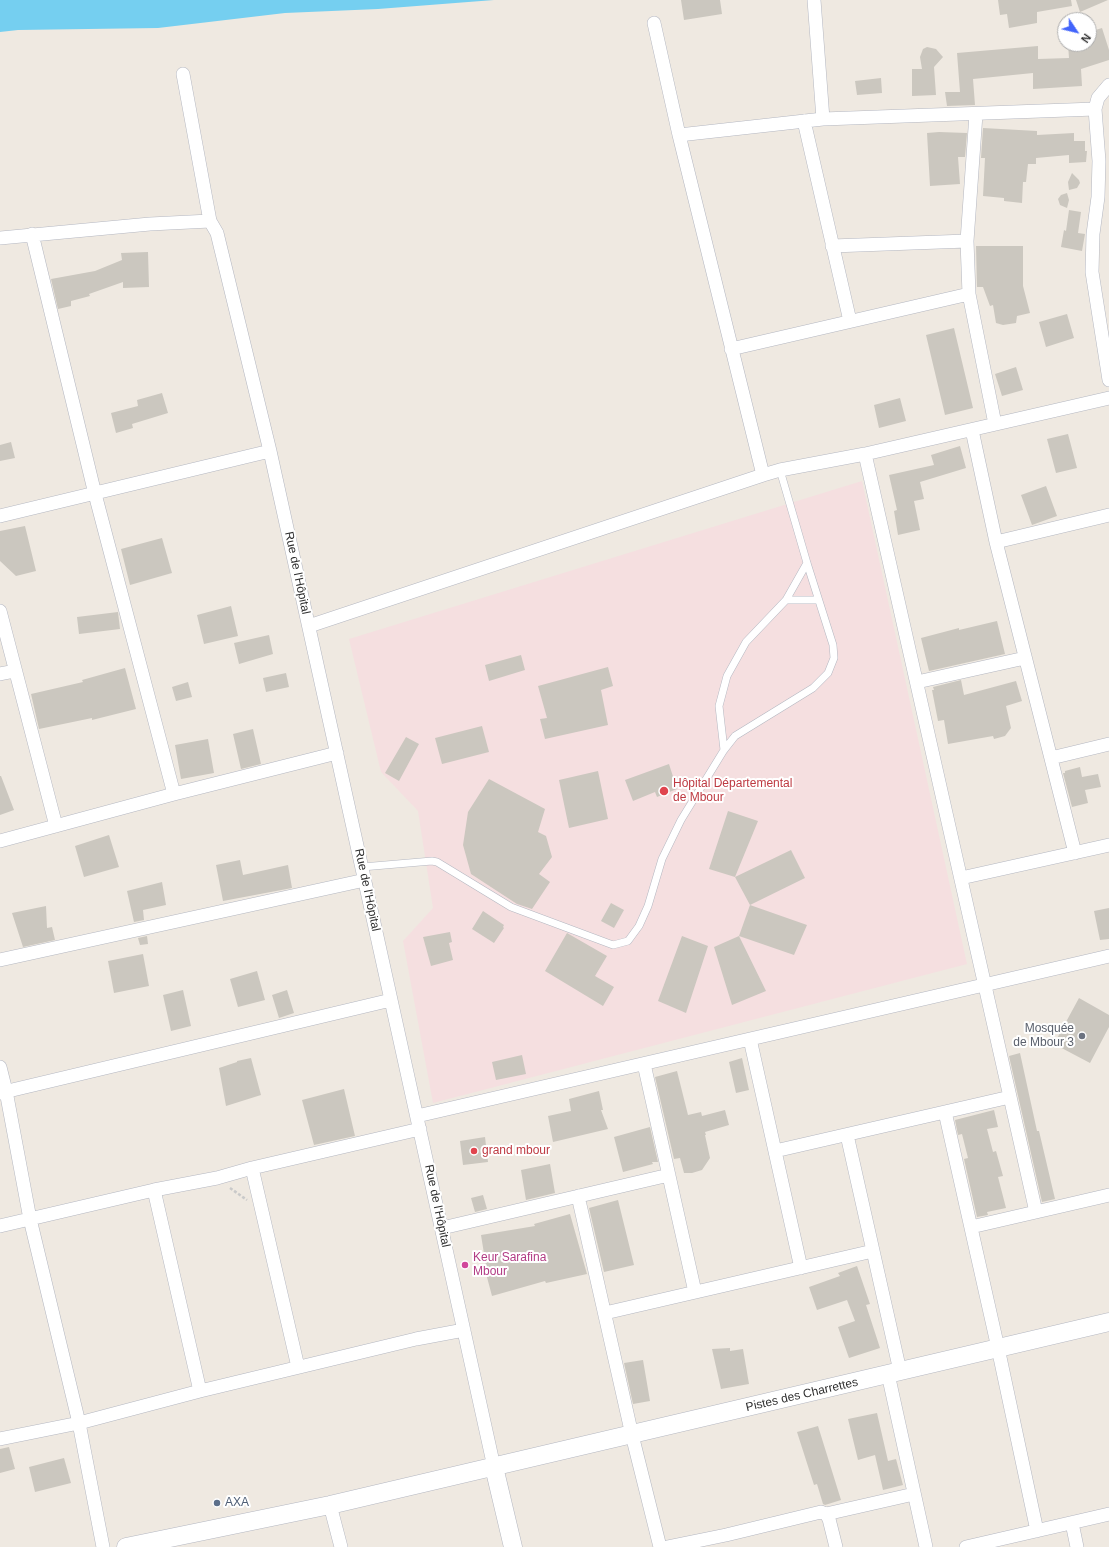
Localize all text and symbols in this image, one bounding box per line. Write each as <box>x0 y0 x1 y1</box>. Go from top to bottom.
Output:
north arrow <box>1057 12 1097 52</box>
text: N <box>1079 32 1093 45</box>
street label: Rue de l'Hôpital <box>281 530 313 616</box>
place label: Hôpital Départemental de Mbour <box>673 777 792 805</box>
marker: Hôpital Départemental de Mbour <box>658 785 670 797</box>
street label: Rue de l'Hôpital <box>351 847 383 933</box>
place label: Mosquée de Mbour 3 <box>1013 1022 1074 1050</box>
marker: Mosquée de Mbour 3 <box>1077 1031 1087 1041</box>
place label: grand mbour <box>482 1144 550 1158</box>
marker: grand mbour <box>469 1146 479 1156</box>
street label: Rue de l'Hôpital <box>421 1163 453 1249</box>
place label: Keur Sarafina Mbour <box>473 1251 546 1279</box>
marker: Keur Sarafina Mbour <box>460 1260 470 1270</box>
street label: Pistes des Charrettes <box>744 1375 860 1415</box>
place label: AXA <box>225 1496 249 1510</box>
marker: AXA <box>212 1498 222 1508</box>

